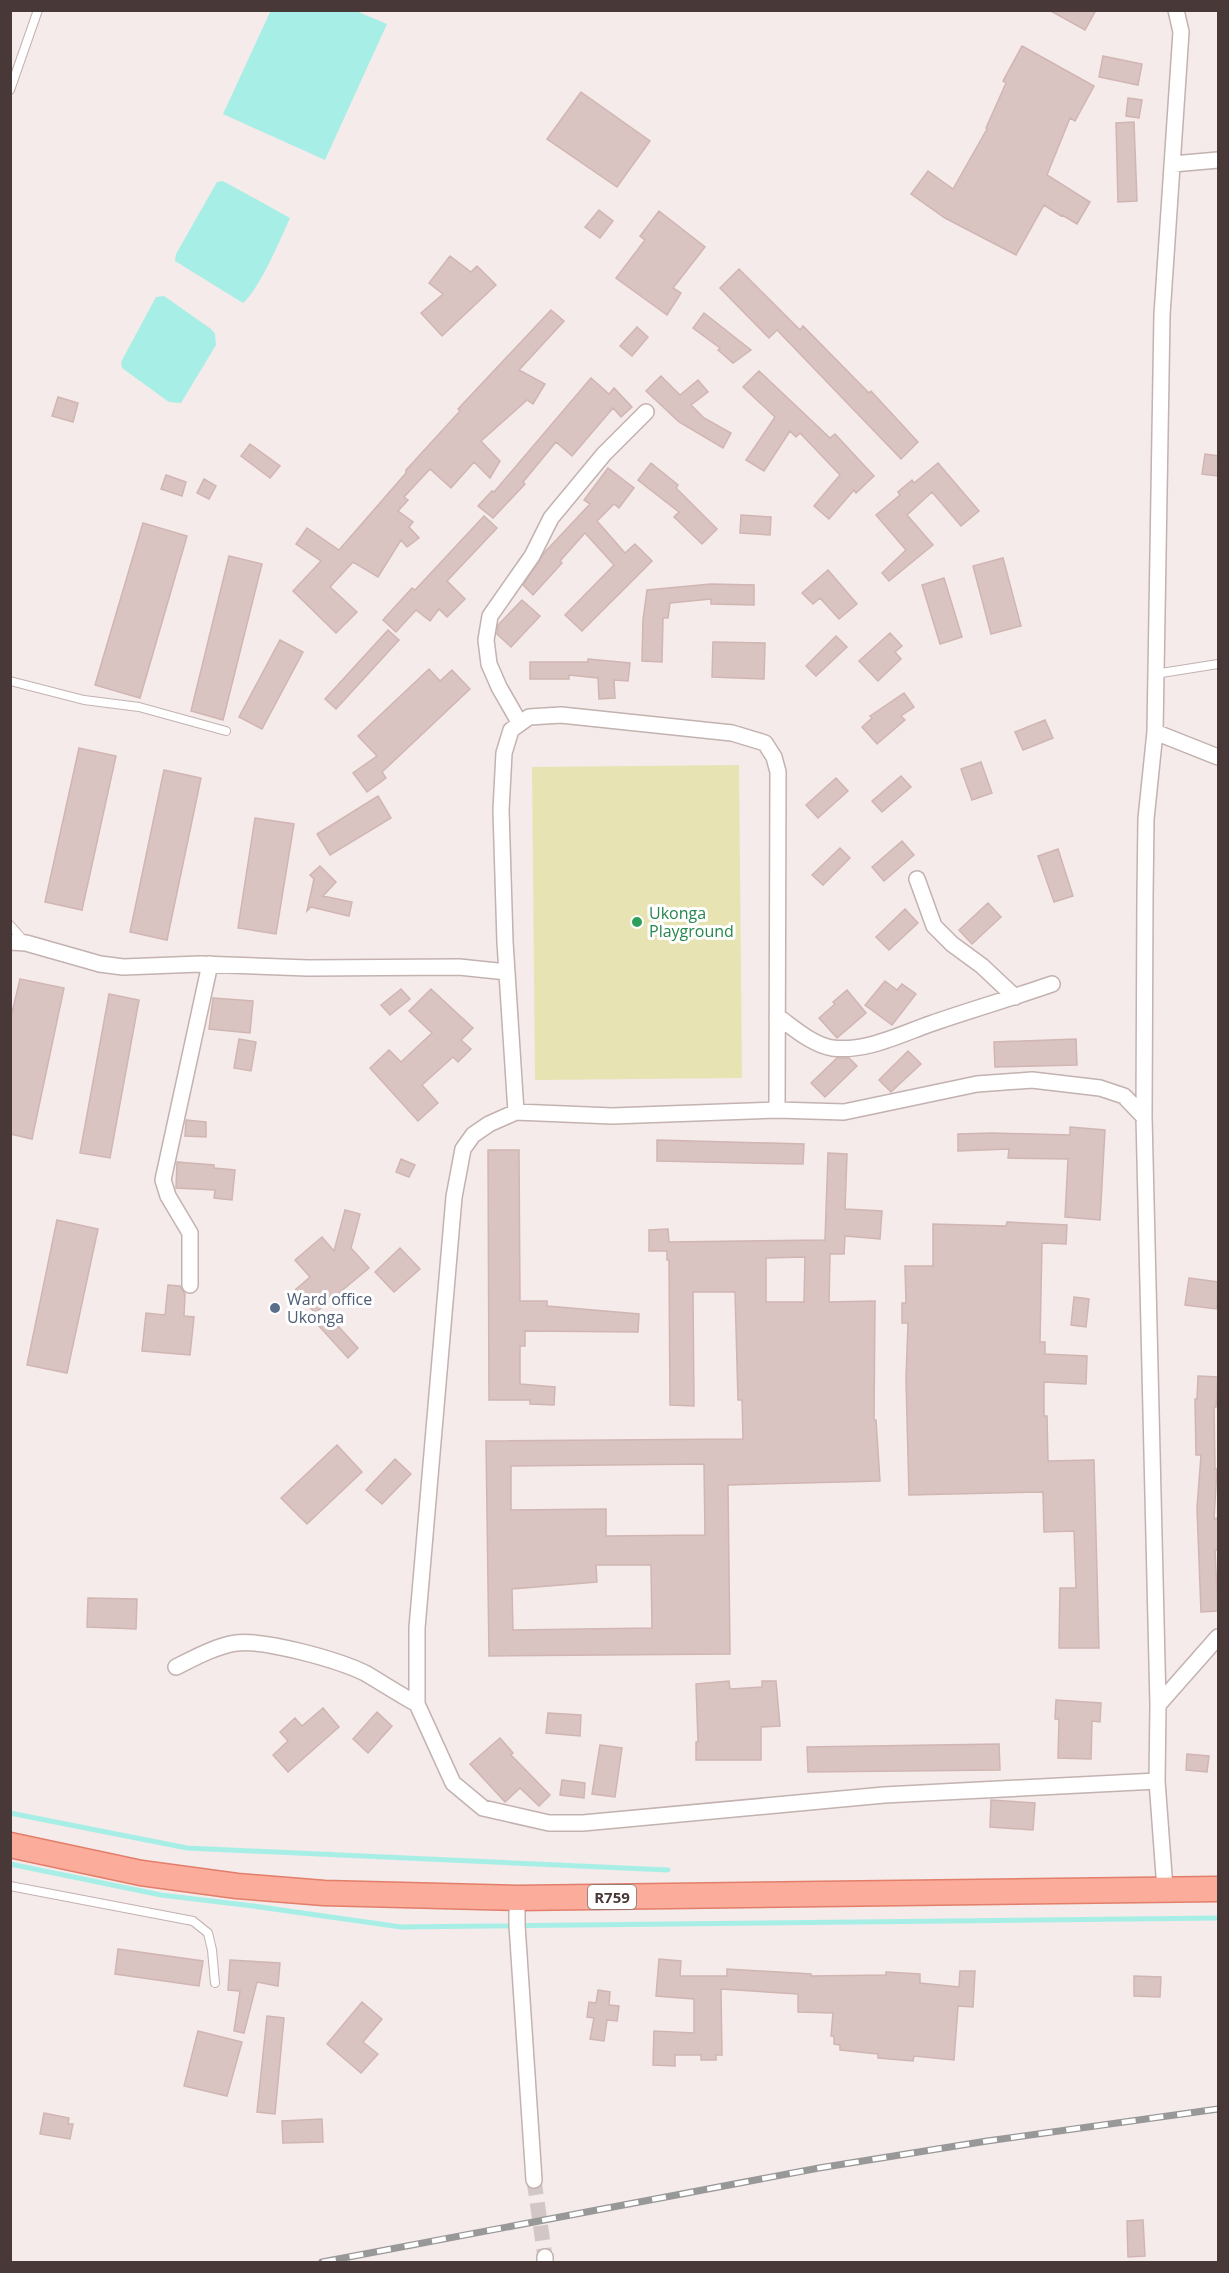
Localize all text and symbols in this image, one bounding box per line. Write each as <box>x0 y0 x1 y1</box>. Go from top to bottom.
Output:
place label: Ukonga Playground <box>649 902 734 942</box>
marker: Ukonga Playground <box>630 915 644 929</box>
place label: Ward office Ukonga <box>287 1288 372 1328</box>
marker: Ward office Ukonga <box>268 1301 282 1315</box>
road number: R759 <box>588 1885 636 1909</box>

